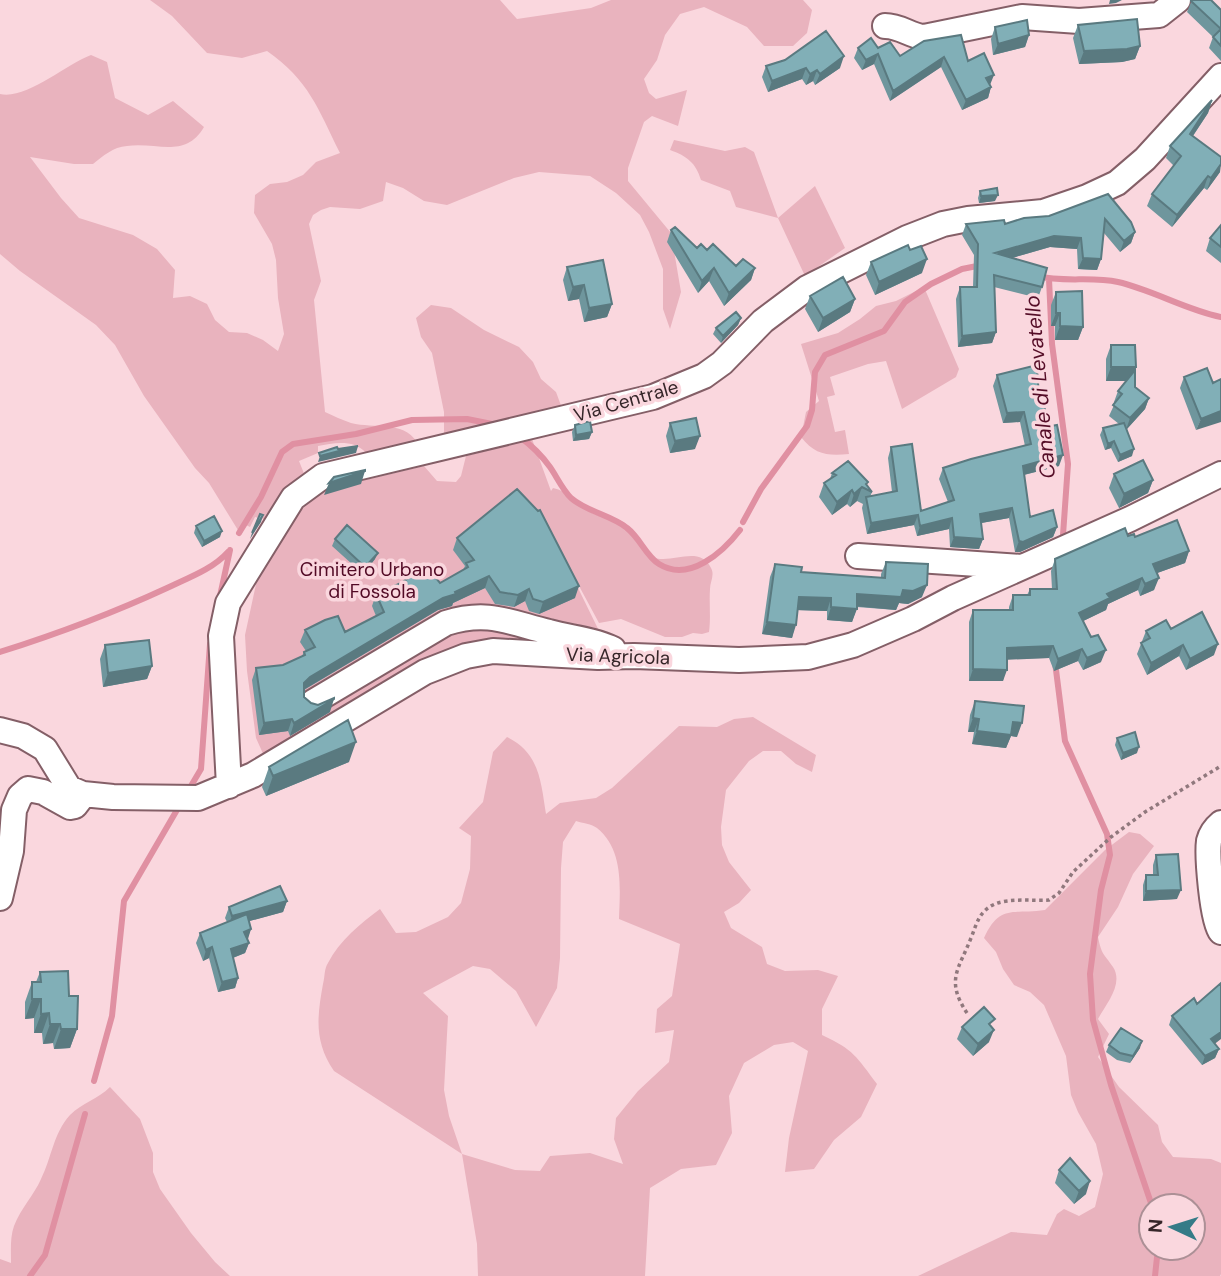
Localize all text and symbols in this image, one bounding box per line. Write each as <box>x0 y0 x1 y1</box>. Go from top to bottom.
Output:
water label: Canale di Levatello <box>1018 294 1062 480</box>
street label: Via Centrale <box>571 374 681 428</box>
park label: Cimitero Urbano di Fossola <box>300 557 444 604</box>
street label: Via Agricola <box>566 642 670 670</box>
north arrow <box>1137 1192 1207 1262</box>
text: N <box>1143 1218 1168 1234</box>

